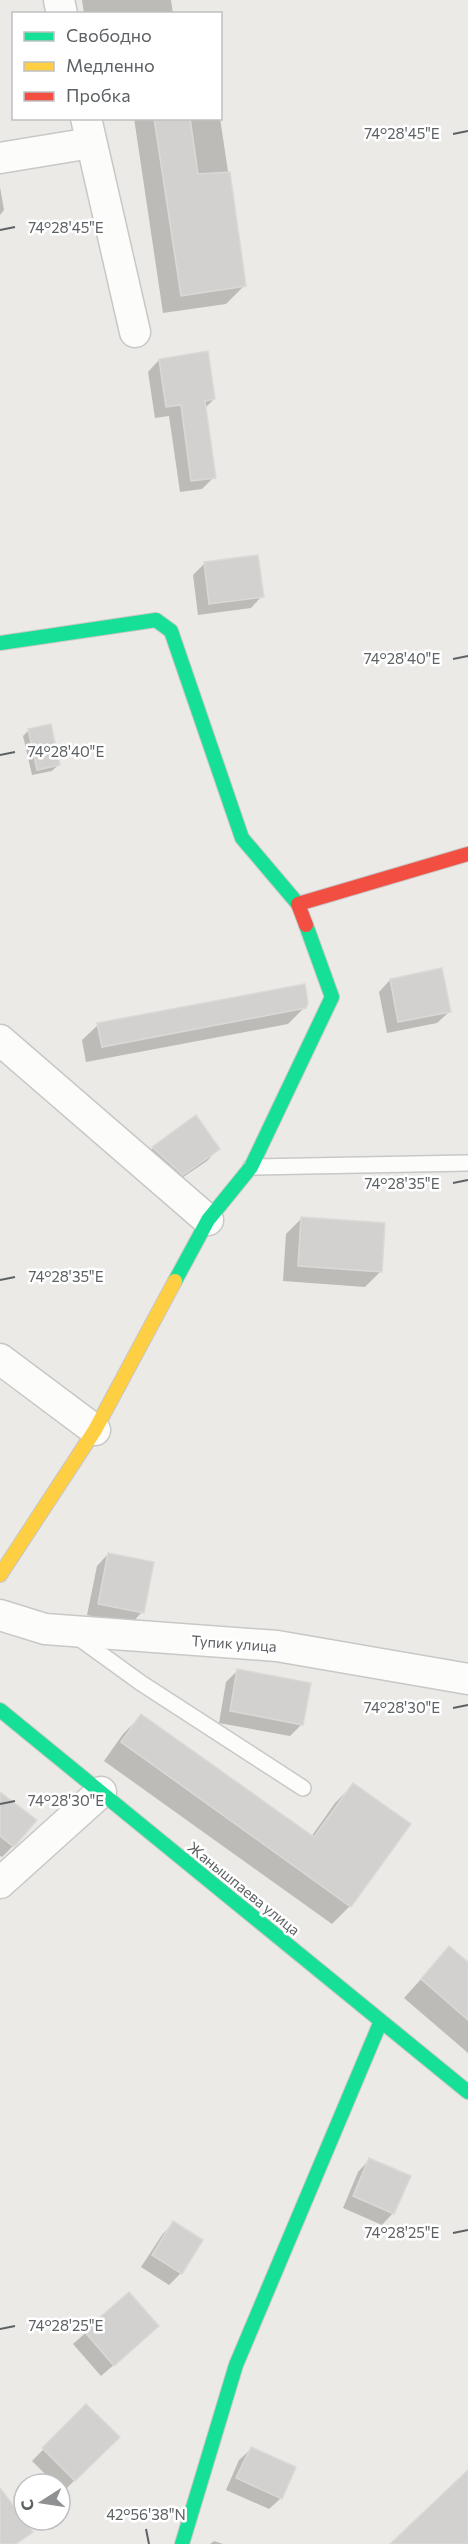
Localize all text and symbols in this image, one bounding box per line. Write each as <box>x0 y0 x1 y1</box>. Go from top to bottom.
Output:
legend <box>12 12 222 120</box>
text: Свободно <box>66 24 152 46</box>
text: Медленно <box>66 54 155 76</box>
text: Пробка <box>66 84 131 106</box>
text: 74°28'45"E <box>364 124 440 142</box>
text: 74°28'45"E <box>28 218 104 236</box>
text: 74°28'40"E <box>364 649 440 667</box>
text: 74°28'40"E <box>28 742 104 760</box>
text: 74°28'35"E <box>364 1174 440 1192</box>
text: 74°28'35"E <box>28 1267 104 1285</box>
street label: Тупик улица <box>191 1631 277 1655</box>
text: 74°28'30"E <box>364 1698 440 1716</box>
text: 74°28'30"E <box>28 1791 104 1809</box>
street label: Жанышпаева улица <box>184 1837 304 1939</box>
text: 74°28'25"E <box>365 2223 440 2241</box>
text: 74°28'25"E <box>29 2316 104 2334</box>
north arrow <box>12 2472 72 2532</box>
text: С <box>16 2498 37 2513</box>
text: 42°56'38"N <box>106 2505 186 2523</box>

